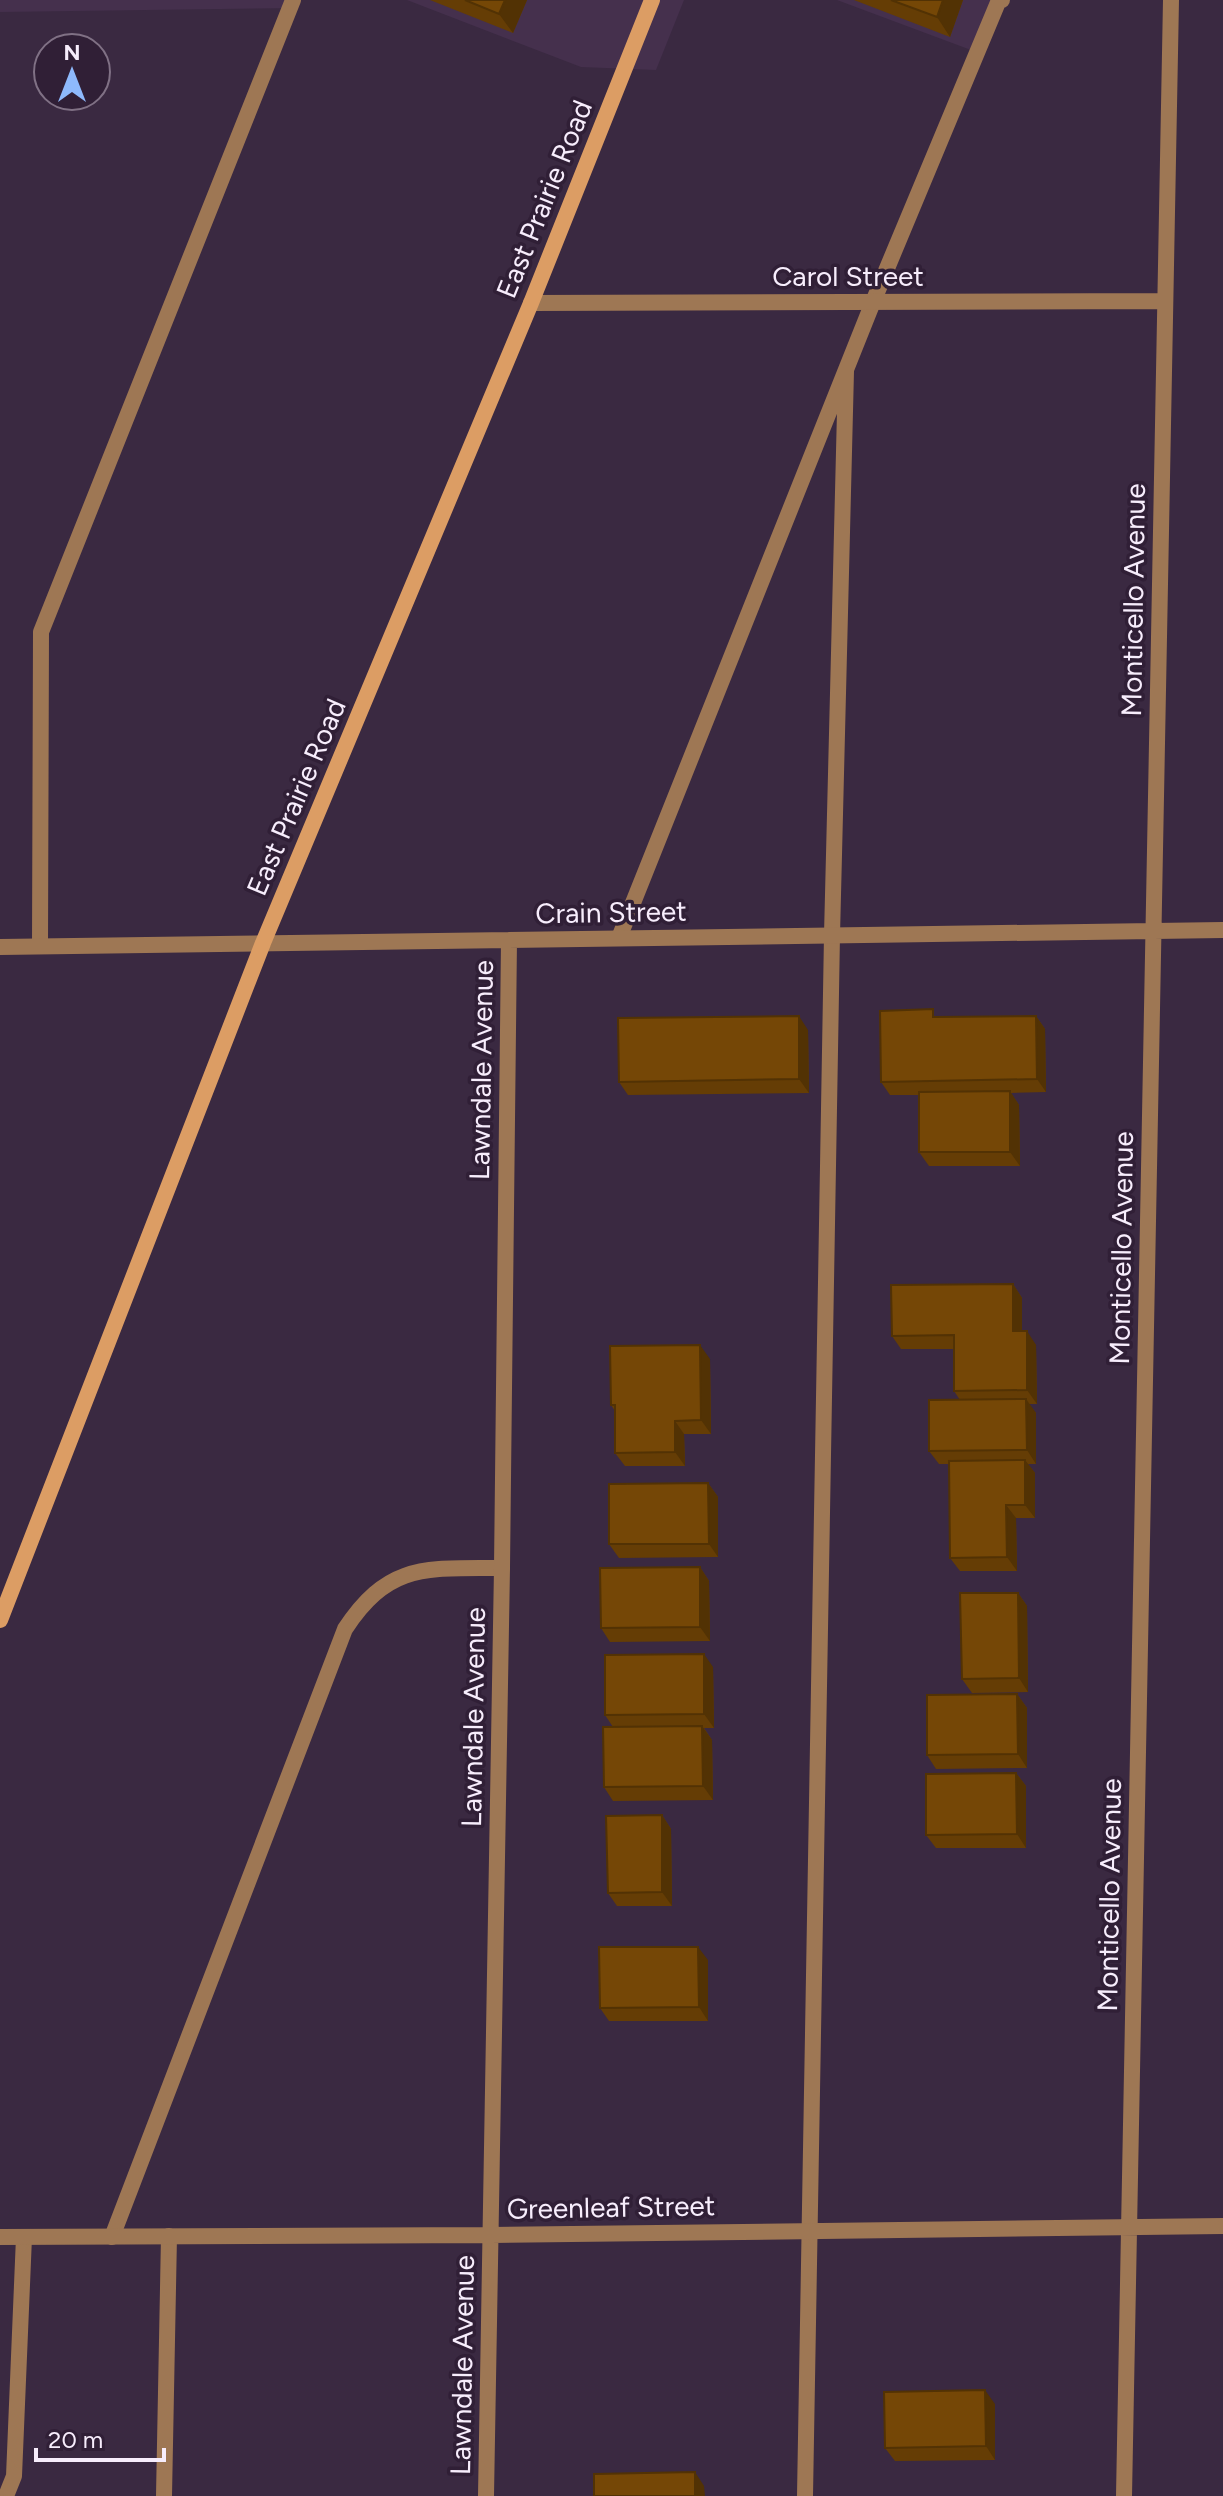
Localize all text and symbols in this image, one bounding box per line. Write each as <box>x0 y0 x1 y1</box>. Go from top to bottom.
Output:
north arrow <box>32 32 112 112</box>
text: N <box>63 39 81 66</box>
street label: East Prairie Road <box>489 95 599 303</box>
street label: Carol Street <box>772 259 924 293</box>
street label: Monticello Avenue <box>1114 483 1152 717</box>
street label: East Prairie Road <box>239 694 353 900</box>
street label: Crain Street <box>535 894 687 930</box>
street label: Lawndale Avenue <box>462 960 500 1180</box>
street label: Monticello Avenue <box>1102 1131 1140 1365</box>
street label: Lawndale Avenue <box>454 1607 492 1827</box>
street label: Monticello Avenue <box>1090 1778 1128 2012</box>
street label: Greenleaf Street <box>507 2188 715 2226</box>
street label: Lawndale Avenue <box>443 2255 481 2475</box>
scale bar <box>36 2412 164 2462</box>
text: 20 m <box>48 2425 103 2454</box>

